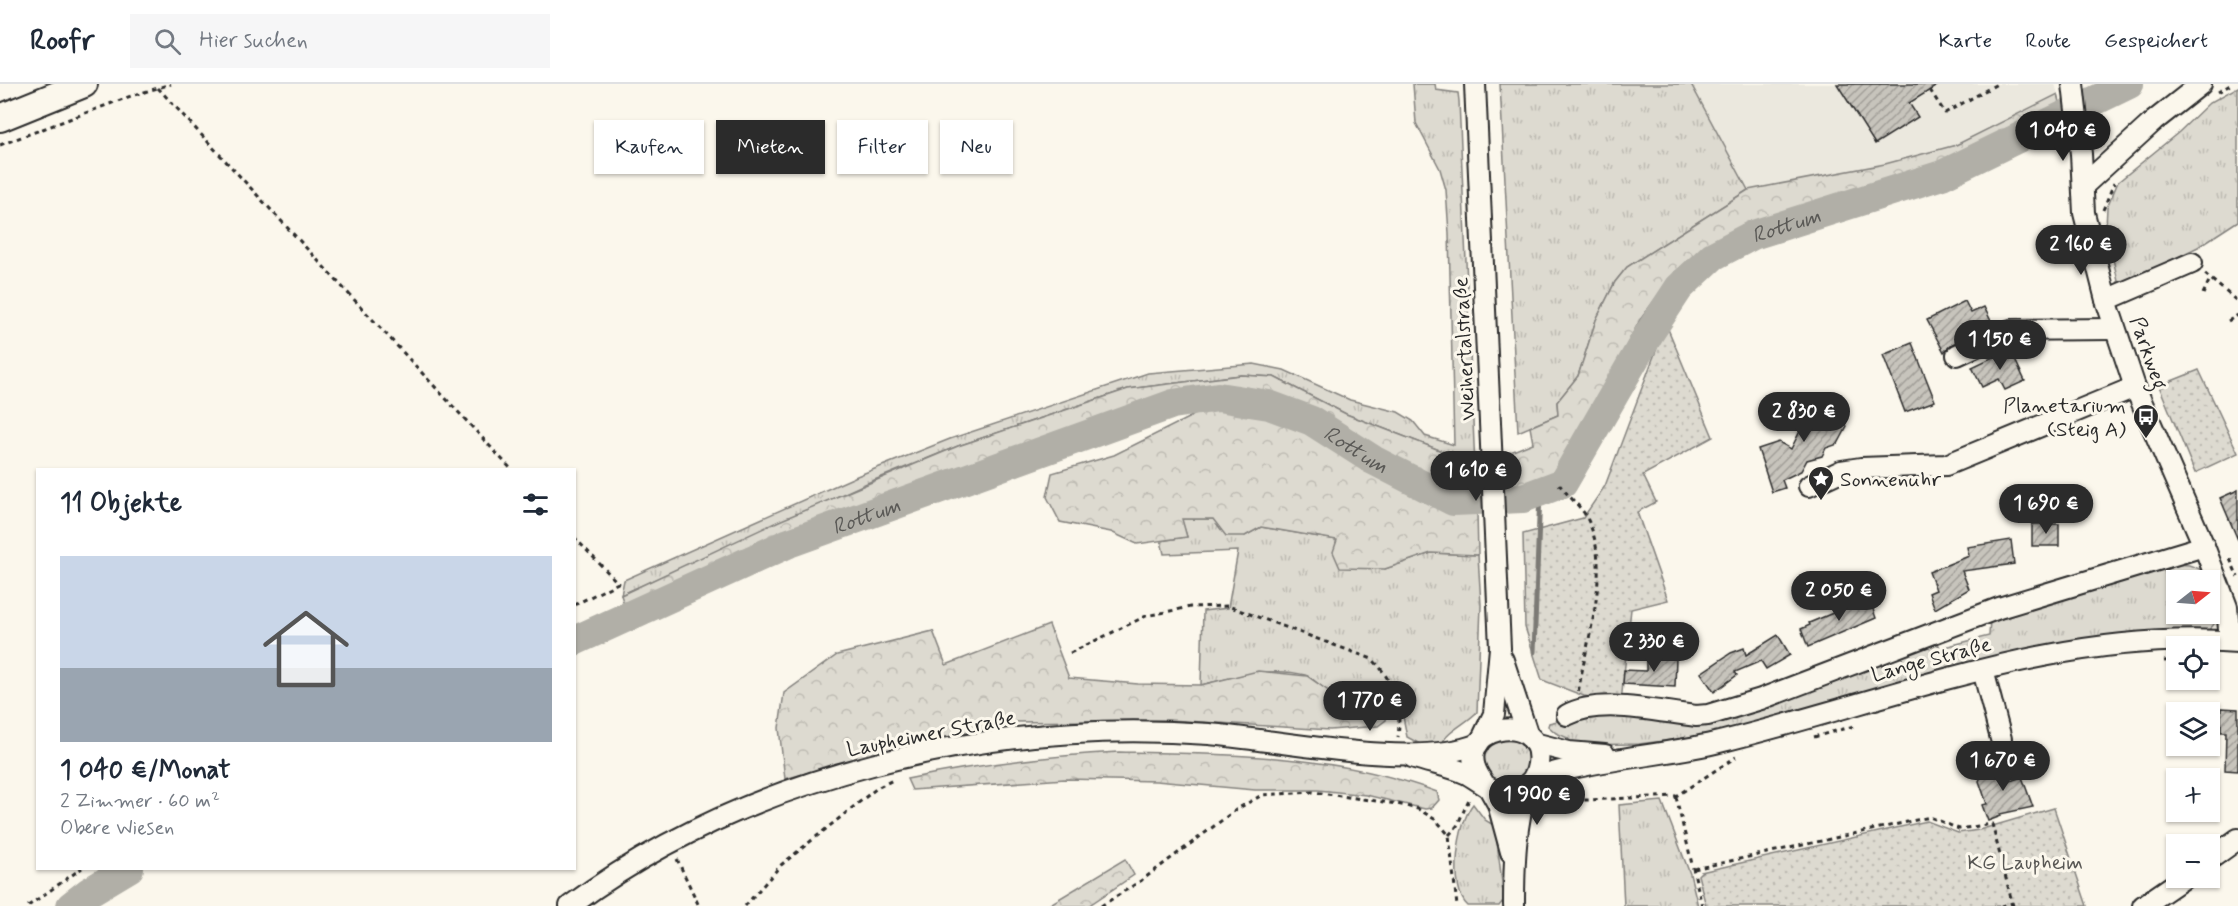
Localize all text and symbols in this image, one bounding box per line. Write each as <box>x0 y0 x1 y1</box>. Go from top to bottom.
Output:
search box <box>130 14 550 68</box>
text: Roofr <box>30 23 94 60</box>
icon: search <box>151 25 184 58</box>
text: Hier suchen <box>199 27 308 55</box>
text: Karte <box>1939 27 1992 55</box>
text: Route <box>2025 27 2071 55</box>
text: Gespeichert <box>2104 27 2208 55</box>
pin: 1 040 € <box>2008 111 2118 162</box>
text: 1 040 € <box>2029 117 2097 144</box>
chip: Kaufen <box>594 120 704 174</box>
chip: Mieten <box>716 120 825 174</box>
chip: Filter <box>837 120 928 174</box>
chip: Neu <box>940 120 1013 174</box>
water label: Rottum <box>1748 202 1824 251</box>
pin: 2 160 € <box>2026 225 2136 276</box>
text: 2 160 € <box>2050 231 2112 258</box>
street label: Weihertalstraße <box>1447 277 1483 421</box>
street label: Parkweg <box>2121 313 2174 394</box>
pin: 1 150 € <box>1945 320 2055 371</box>
text: 1 150 € <box>1968 326 2032 353</box>
pin: 2 830 € <box>1749 392 1859 443</box>
place label: Planetarium (Steig A) <box>2003 392 2127 444</box>
text: 2 830 € <box>1772 398 1836 425</box>
bus stop icon: Planetarium (Steig A) <box>2131 402 2161 440</box>
water label: Rottum <box>1318 420 1392 481</box>
pin: 1 610 € <box>1421 451 1531 502</box>
text: 1 610 € <box>1445 457 1507 484</box>
place icon: Sonnenuhr <box>1806 464 1836 502</box>
place label: Sonnenuhr <box>1840 466 1941 494</box>
pin: 1 690 € <box>1991 484 2101 535</box>
text: 11 Objekte <box>60 487 182 521</box>
icon: filters <box>519 488 552 521</box>
text: 1 690 € <box>2013 490 2079 517</box>
water label: Rottum <box>828 492 905 542</box>
north arrow <box>2166 570 2220 624</box>
map controls <box>2166 570 2220 888</box>
pin: 2 050 € <box>1784 571 1894 622</box>
text: 2 050 € <box>1805 577 1873 604</box>
icon: home <box>252 595 360 703</box>
pin: 2 330 € <box>1599 622 1709 673</box>
text: 2 330 € <box>1623 628 1685 655</box>
street label: Lange Straße <box>1868 631 1994 690</box>
button: locate <box>2166 636 2220 690</box>
pin: 1 770 € <box>1315 681 1425 732</box>
text: 1 770 € <box>1337 687 1403 714</box>
button: layers <box>2166 702 2220 756</box>
street label: Laupheimer Straße <box>845 704 1018 764</box>
pin: 1 670 € <box>1948 741 2058 792</box>
text: 1 670 € <box>1970 747 2036 774</box>
text: 1 040 €/Monat <box>60 754 231 788</box>
button: + <box>2166 768 2220 822</box>
pin: 1 900 € <box>1482 775 1592 826</box>
text: 1 900 € <box>1503 781 1571 808</box>
text: 2 Zimmer · 60 m² <box>60 788 220 815</box>
text: Obere Wiesen <box>60 815 174 842</box>
button: − <box>2166 834 2220 888</box>
park label: KG Laupheim <box>1967 849 2083 877</box>

